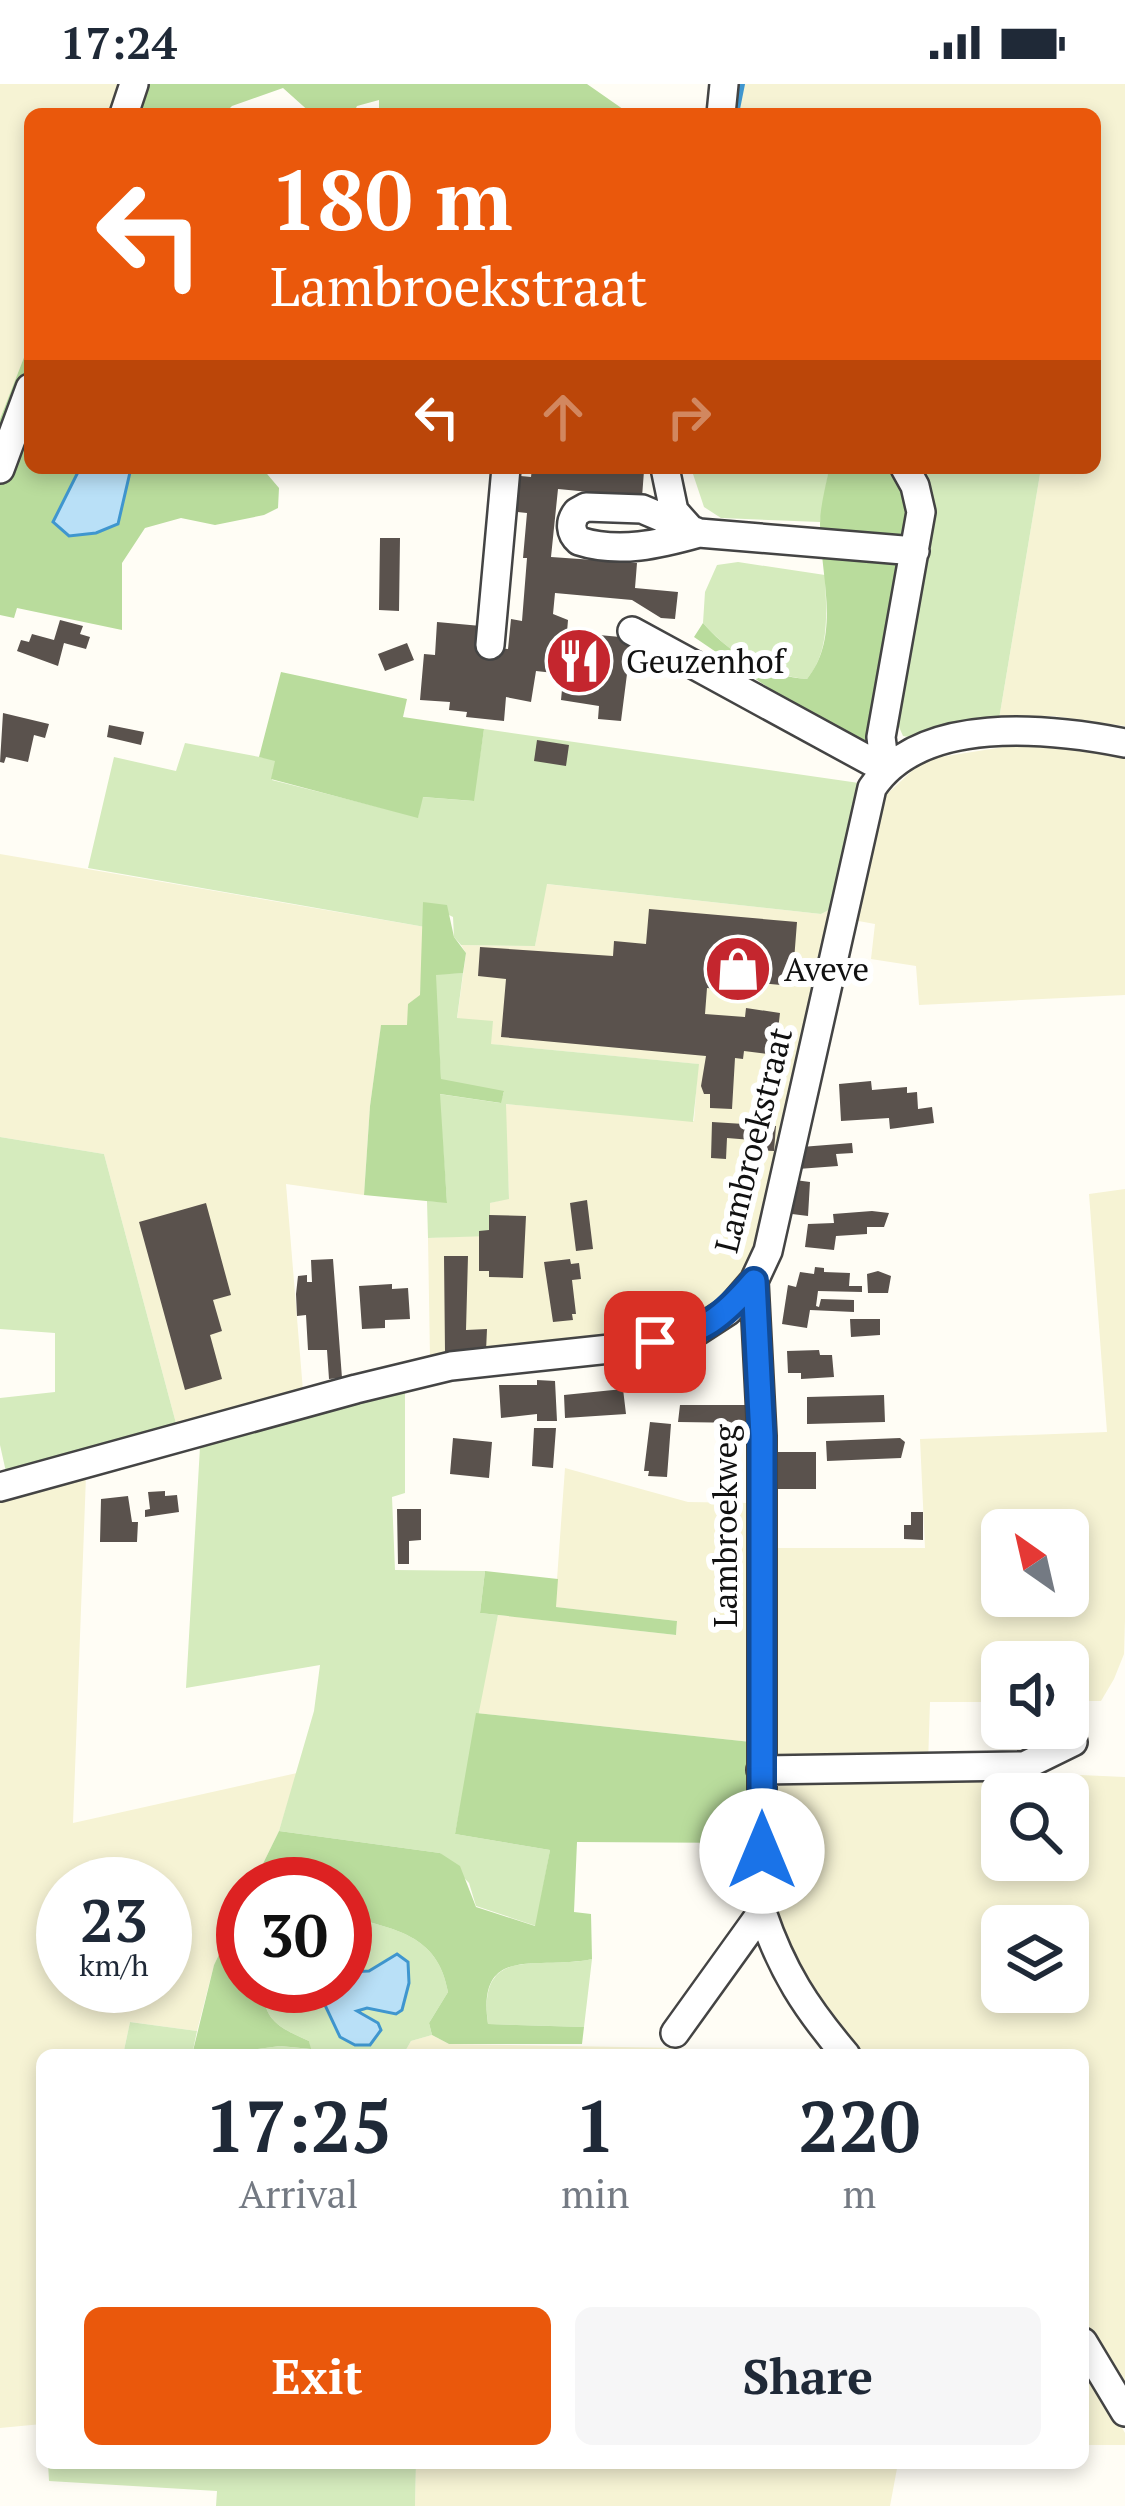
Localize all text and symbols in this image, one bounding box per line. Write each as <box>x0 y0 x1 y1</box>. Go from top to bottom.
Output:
text: 17:24 <box>60 12 177 72</box>
text: 180 m <box>270 143 513 254</box>
icon: left <box>72 156 228 312</box>
text: Lambroekstraat <box>270 250 647 321</box>
icon: left <box>404 384 470 450</box>
icon: ahead <box>530 384 596 450</box>
icon: right <box>656 384 722 450</box>
restaurant icon: Geuzenhof <box>544 626 614 696</box>
place label: Geuzenhof <box>626 639 788 682</box>
shop icon: Aveve <box>703 934 773 1004</box>
place label: Aveve <box>784 947 869 990</box>
street label: Lambroekstraat <box>704 1023 801 1257</box>
pin <box>604 1291 706 1393</box>
icon: arrive <box>622 1309 688 1375</box>
street label: Lambroekweg <box>703 1424 746 1628</box>
north arrow <box>981 1509 1089 1617</box>
map controls <box>981 1509 1089 2013</box>
button: sound <box>981 1641 1089 1749</box>
button: search <box>981 1773 1089 1881</box>
position arrow <box>699 1788 825 1914</box>
speed limit sign: 30 <box>216 1857 372 2013</box>
text: 23 <box>80 1880 148 1959</box>
button: layers <box>981 1905 1089 2013</box>
text: km/h <box>79 1945 149 1985</box>
text: 17:25 <box>205 2077 392 2173</box>
text: 1 <box>575 2077 616 2173</box>
text: 220 <box>798 2077 920 2173</box>
text: Arrival <box>239 2167 358 2219</box>
text: min <box>561 2167 629 2219</box>
text: m <box>842 2167 876 2219</box>
button: Exit <box>84 2307 551 2445</box>
button: Share <box>575 2307 1041 2445</box>

